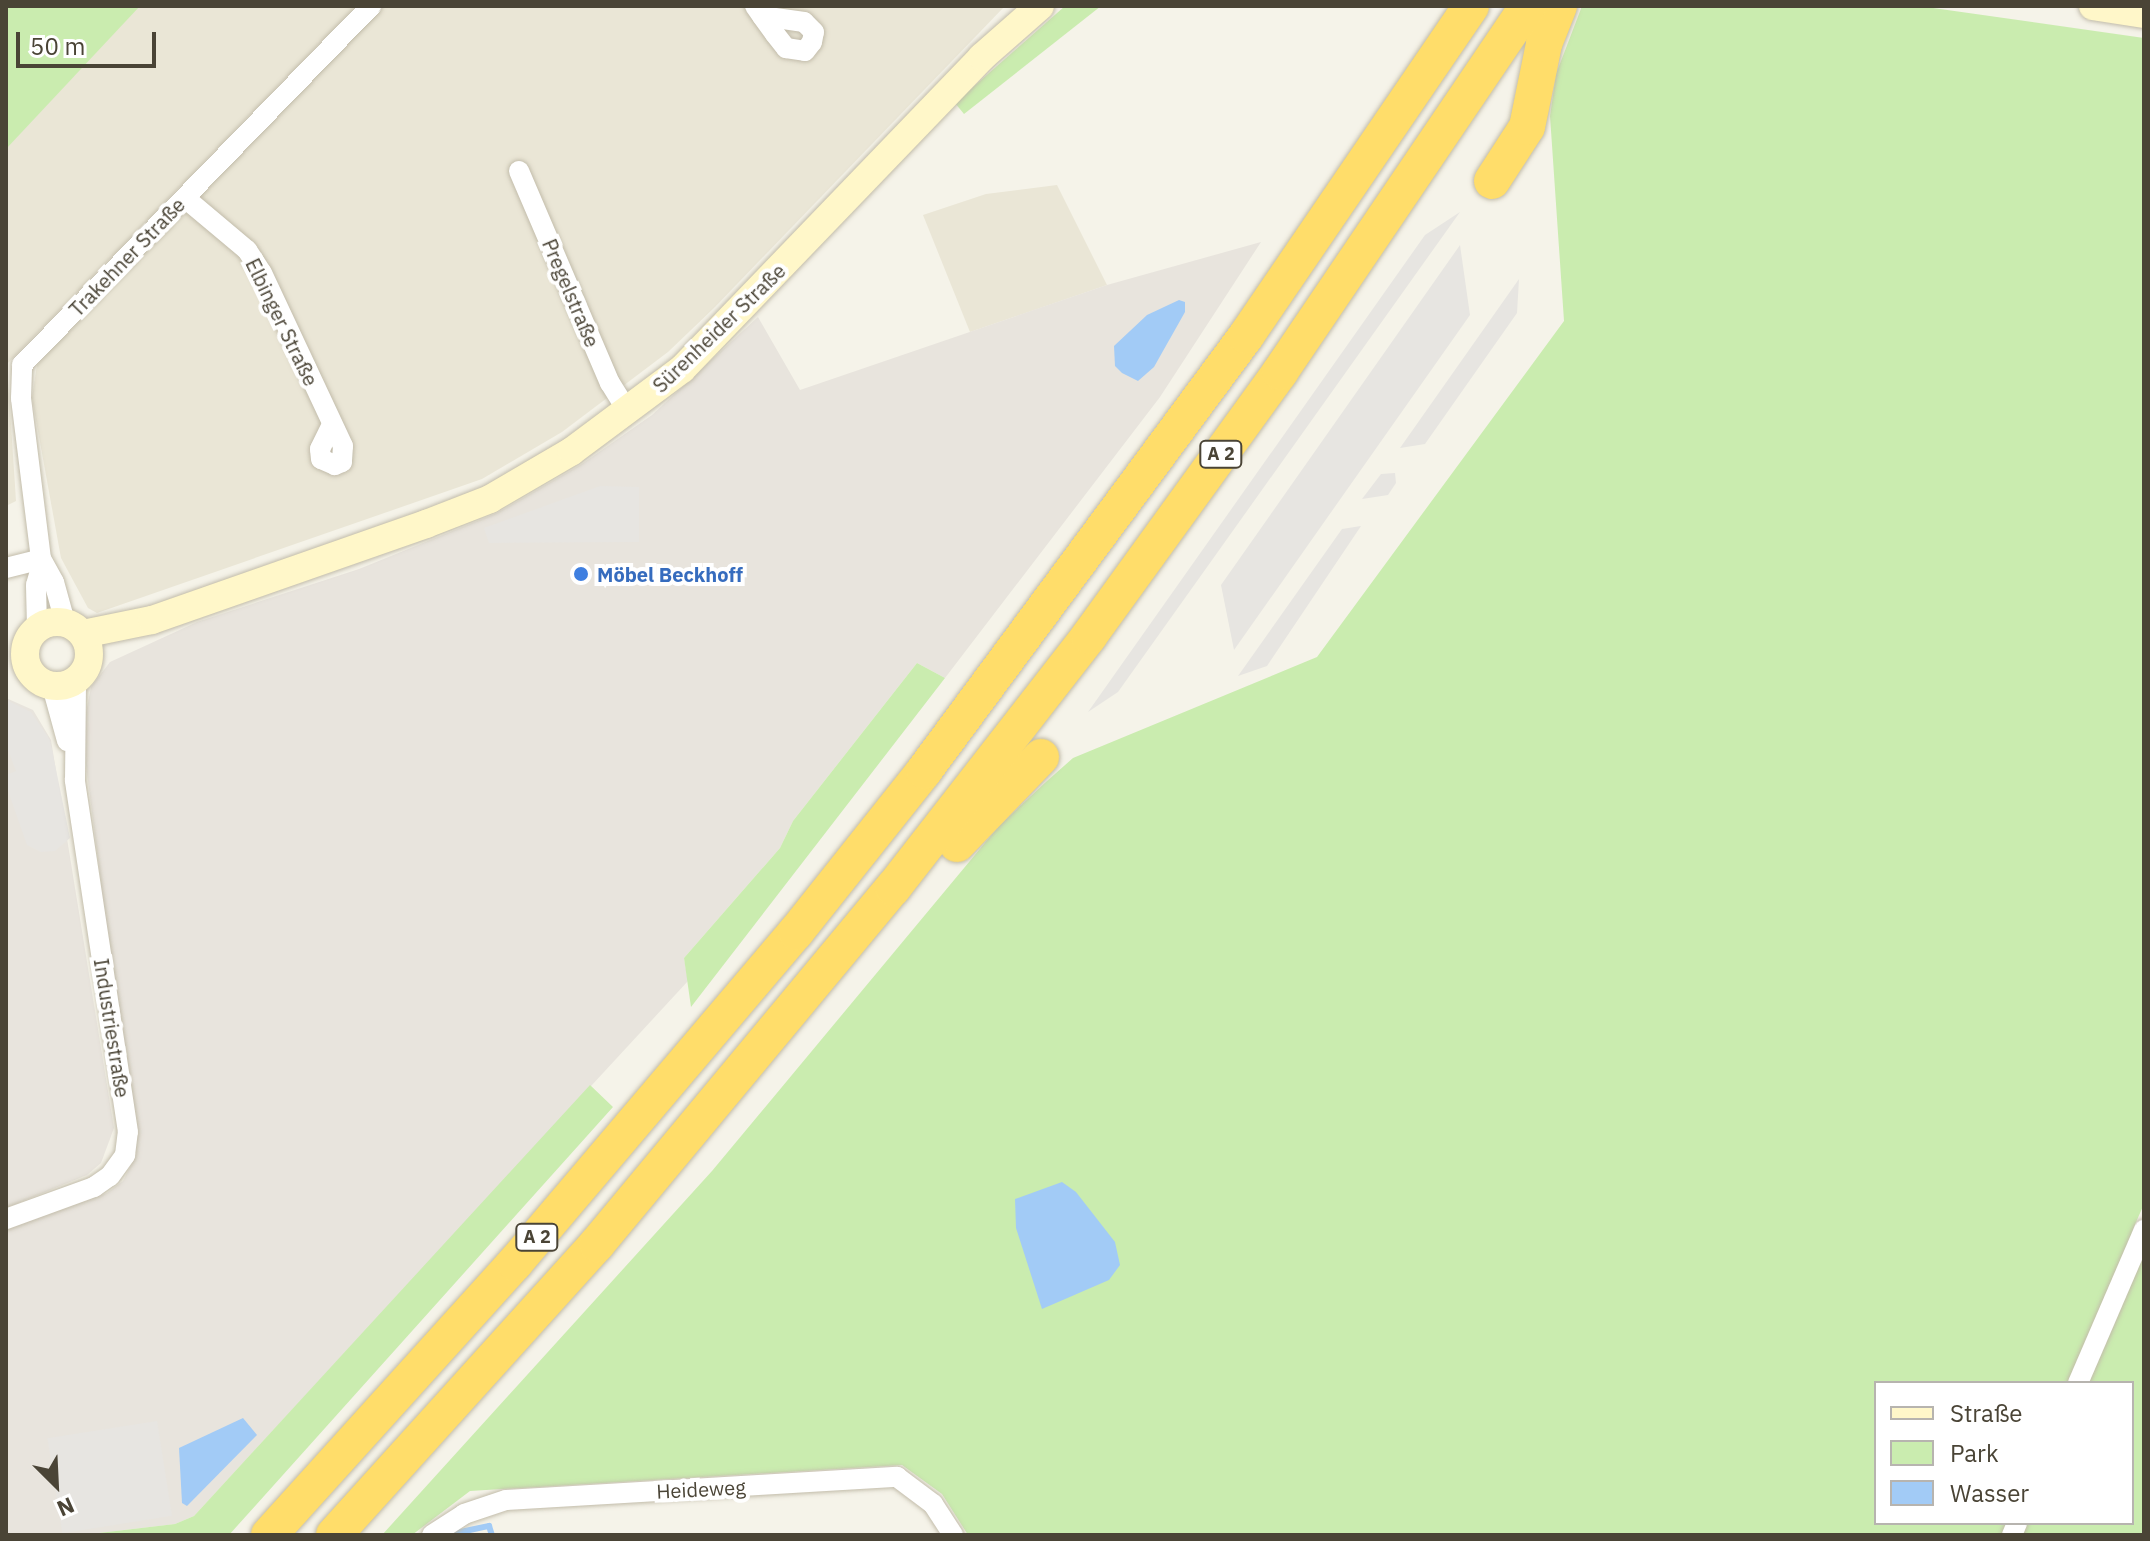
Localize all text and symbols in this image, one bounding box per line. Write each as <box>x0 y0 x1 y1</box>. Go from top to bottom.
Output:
scale bar <box>20 16 160 66</box>
text: 50 m <box>30 30 85 62</box>
street label: Trakehner Straße <box>64 193 190 321</box>
street label: Pregelstraße <box>537 235 605 351</box>
street label: Elbinger Straße <box>241 254 323 390</box>
street label: Sürenheider Straße <box>648 259 790 397</box>
road number: A 2 <box>1199 440 1243 468</box>
place label: Möbel Beckhoff <box>597 562 743 586</box>
marker: Möbel Beckhoff <box>572 565 590 583</box>
street label: Industriestraße <box>89 957 135 1099</box>
road number: A 2 <box>515 1223 559 1251</box>
legend <box>1874 1381 2134 1525</box>
text: Straße <box>1950 1397 2022 1429</box>
text: Park <box>1950 1437 1999 1469</box>
north arrow <box>16 1445 96 1525</box>
street label: Heideweg <box>656 1475 746 1503</box>
text: Wasser <box>1950 1477 2029 1509</box>
text: N <box>53 1491 79 1524</box>

